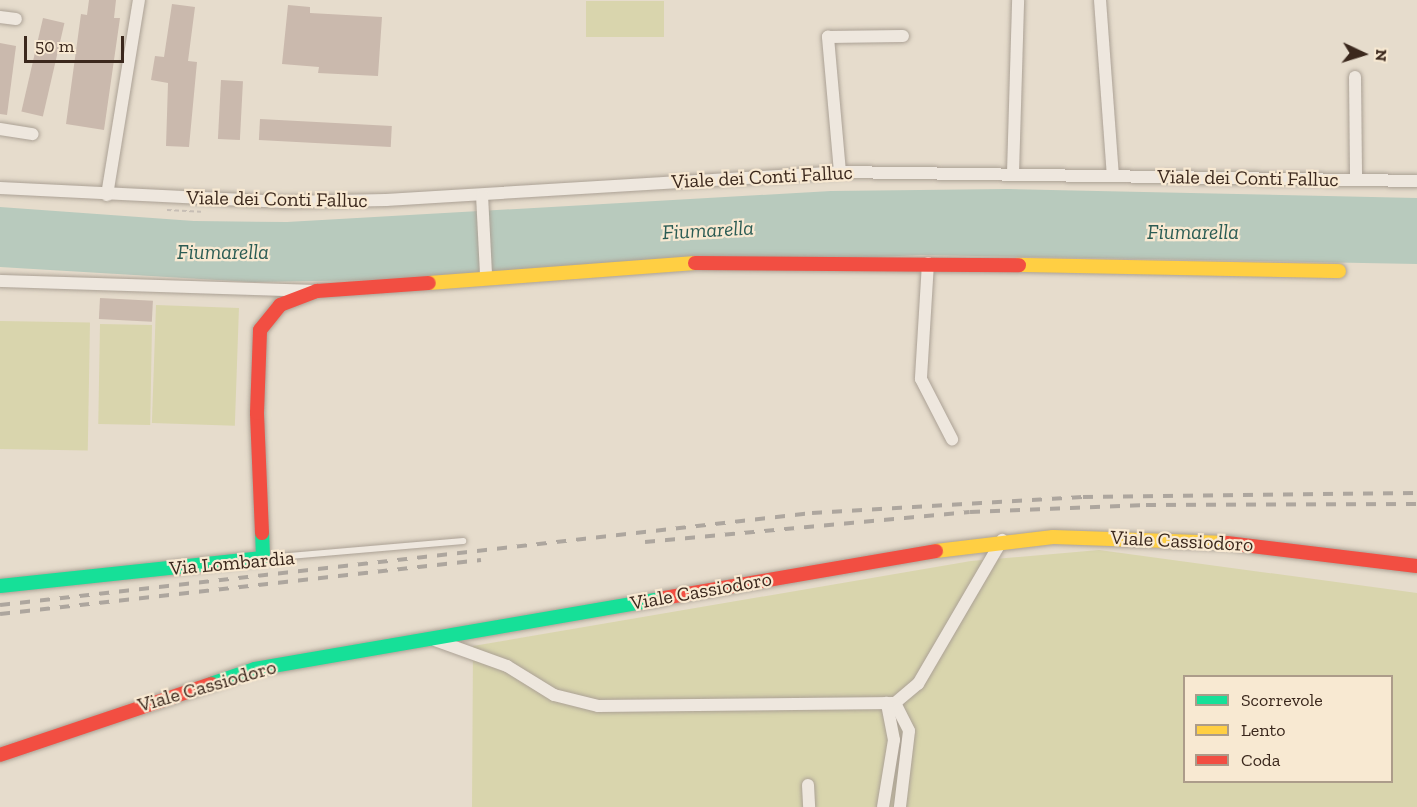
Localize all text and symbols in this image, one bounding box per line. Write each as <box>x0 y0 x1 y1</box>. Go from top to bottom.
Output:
scale bar <box>27 24 128 62</box>
north arrow <box>1333 24 1393 84</box>
text: 50 m <box>35 35 74 57</box>
text: N <box>1372 49 1391 62</box>
street label: Viale dei Conti Falluc <box>671 160 853 194</box>
street label: Viale dei Conti Falluc <box>1157 164 1339 192</box>
street label: Viale dei Conti Falluc <box>186 185 368 213</box>
water label: Fiumarella <box>661 215 755 245</box>
water label: Fiumarella <box>1147 219 1239 245</box>
water label: Fiumarella <box>177 239 269 265</box>
street label: Viale Cassiodoro <box>1110 525 1254 557</box>
street label: Via Lombardia <box>168 546 296 580</box>
street label: Viale Cassiodoro <box>629 567 773 615</box>
street label: Viale Cassiodoro <box>135 655 279 717</box>
legend <box>1183 675 1393 783</box>
text: Scorrevole <box>1241 689 1323 711</box>
text: Lento <box>1241 719 1286 741</box>
text: Coda <box>1241 749 1280 771</box>

